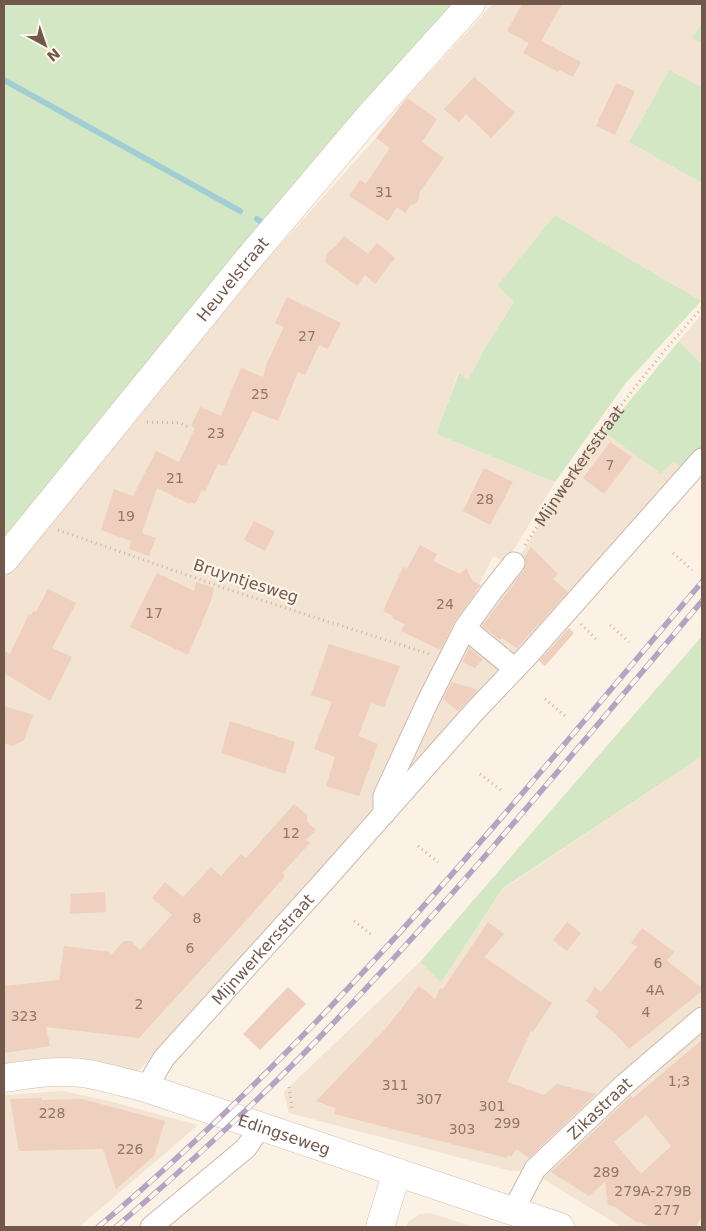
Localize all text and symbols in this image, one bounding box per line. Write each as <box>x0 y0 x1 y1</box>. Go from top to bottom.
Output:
north arrow <box>20 20 70 70</box>
text: N <box>44 45 63 65</box>
house number: 31 <box>375 184 393 200</box>
street label: Heuvelstraat <box>192 233 272 325</box>
house number: 27 <box>298 328 316 344</box>
house number: 25 <box>251 386 269 402</box>
street label: Mijnwerkersstraat <box>530 401 628 530</box>
house number: 23 <box>207 425 225 441</box>
house number: 7 <box>606 457 614 473</box>
house number: 21 <box>166 470 184 486</box>
house number: 28 <box>476 491 494 507</box>
house number: 19 <box>117 508 135 524</box>
street label: Bruyntjesweg <box>191 555 301 607</box>
house number: 24 <box>436 596 454 612</box>
house number: 17 <box>145 605 163 621</box>
house number: 12 <box>282 825 300 841</box>
street label: Mijnwerkersstraat <box>208 890 318 1008</box>
house number: 8 <box>193 910 201 926</box>
house number: 6 <box>186 940 195 956</box>
house number: 6 <box>654 955 663 971</box>
house number: 4A <box>646 982 665 998</box>
house number: 2 <box>135 996 143 1012</box>
house number: 4 <box>642 1004 651 1020</box>
house number: 323 <box>11 1008 37 1024</box>
street label: Zikastraat <box>563 1073 635 1143</box>
house number: 1;3 <box>668 1073 690 1089</box>
house number: 311 <box>382 1077 408 1093</box>
house number: 307 <box>416 1091 442 1107</box>
house number: 301 <box>479 1098 505 1114</box>
house number: 228 <box>39 1105 65 1121</box>
street label: Edingseweg <box>236 1110 333 1159</box>
house number: 299 <box>494 1115 520 1131</box>
house number: 303 <box>449 1121 475 1137</box>
house number: 226 <box>117 1141 143 1157</box>
house number: 289 <box>593 1164 619 1180</box>
house number: 279A-279B <box>614 1183 692 1199</box>
house number: 277 <box>654 1202 680 1218</box>

